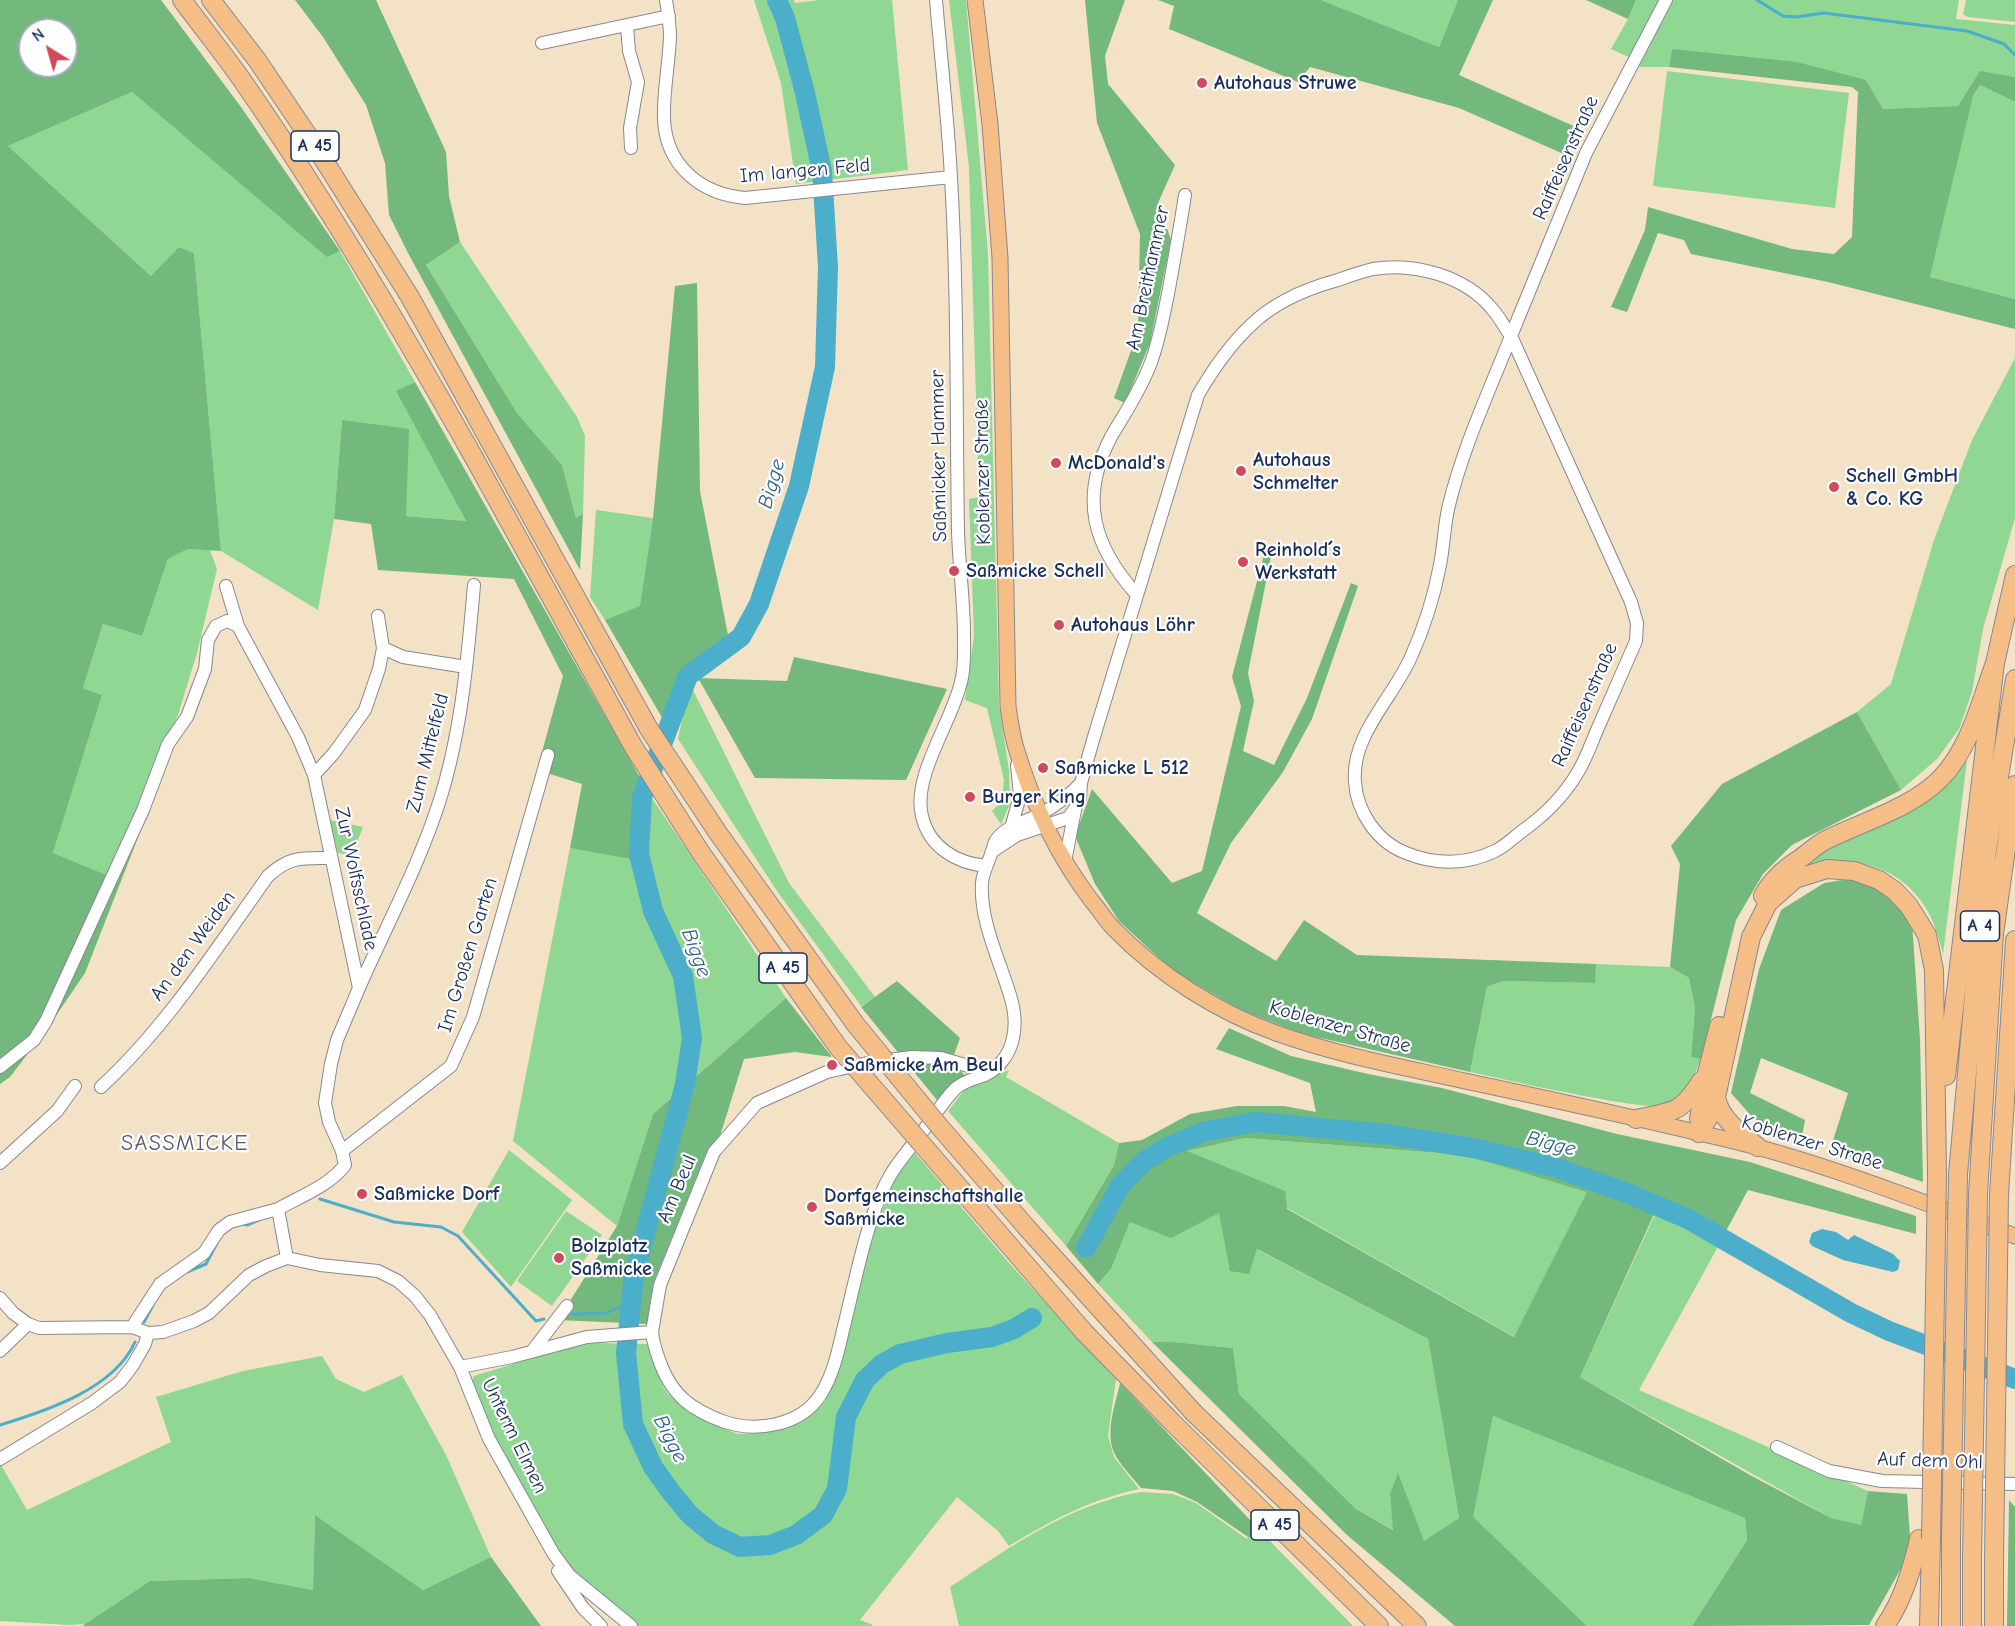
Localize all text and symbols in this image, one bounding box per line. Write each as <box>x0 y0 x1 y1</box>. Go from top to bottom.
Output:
north arrow <box>18 18 78 78</box>
text: N <box>29 25 48 46</box>
place label: Autohaus Struwe <box>1214 71 1357 95</box>
marker: Autohaus Struwe <box>1195 76 1209 90</box>
street label: Raiffeisenstraße <box>1528 92 1604 224</box>
road number: A 45 <box>291 131 339 161</box>
street label: Im langen Feld <box>739 153 871 189</box>
street label: Am Breithammer <box>1121 204 1175 352</box>
street label: Saßmicker Hammer <box>925 370 953 542</box>
street label: Koblenzer Straße <box>970 399 996 545</box>
place label: Autohaus Schmelter <box>1253 448 1338 495</box>
place label: McDonald's <box>1068 451 1165 475</box>
water label: Bigge <box>753 456 791 512</box>
marker: McDonald's <box>1049 456 1063 470</box>
marker: Autohaus Schmelter <box>1234 464 1248 478</box>
place label: Schell GmbH & Co. KG <box>1846 464 1958 511</box>
marker: Schell GmbH & Co. KG <box>1827 480 1841 494</box>
place label: Reinhold´s Werkstatt <box>1255 538 1341 585</box>
marker: Reinhold´s Werkstatt <box>1236 555 1250 569</box>
place label: Saßmicke Schell <box>966 559 1104 583</box>
marker: Saßmicke Schell <box>947 564 961 578</box>
place label: Autohaus Löhr <box>1071 613 1195 637</box>
marker: Autohaus Löhr <box>1052 618 1066 632</box>
street label: Raiffeisenstraße <box>1547 639 1623 771</box>
street label: Zum Mittelfeld <box>402 691 454 815</box>
place label: Saßmicke L 512 <box>1055 756 1189 780</box>
marker: Saßmicke L 512 <box>1036 761 1050 775</box>
place label: Burger King <box>982 785 1086 809</box>
marker: Burger King <box>963 790 977 804</box>
street label: Zur Wolfsschlade <box>329 805 383 953</box>
street label: Im Großen Garten <box>433 875 503 1035</box>
street label: An den Weiden <box>145 886 241 1006</box>
road number: A 4 <box>1960 911 2000 941</box>
water label: Bigge <box>676 925 716 981</box>
road number: A 45 <box>759 953 807 983</box>
street label: Koblenzer Straße <box>1267 995 1413 1059</box>
place label: Saßmicke Am Beul <box>844 1053 1003 1077</box>
marker: Saßmicke Am Beul <box>825 1058 839 1072</box>
street label: Koblenzer Straße <box>1739 1110 1885 1176</box>
water label: Bigge <box>1524 1126 1578 1162</box>
district label: SASSMICKE <box>121 1131 249 1157</box>
street label: Am Beul <box>652 1151 702 1227</box>
place label: Saßmicke Dorf <box>374 1182 499 1206</box>
place label: Dorfgemeinschaftshalle Saßmicke <box>824 1184 1023 1231</box>
marker: Saßmicke Dorf <box>355 1187 369 1201</box>
marker: Dorfgemeinschaftshalle Saßmicke <box>805 1200 819 1214</box>
place label: Bolzplatz Saßmicke <box>571 1234 652 1281</box>
marker: Bolzplatz Saßmicke <box>552 1251 566 1265</box>
street label: Unterm Elmen <box>476 1374 552 1498</box>
water label: Bigge <box>647 1411 693 1467</box>
street label: Auf dem Ohl <box>1877 1447 1983 1475</box>
road number: A 45 <box>1251 1510 1299 1540</box>

